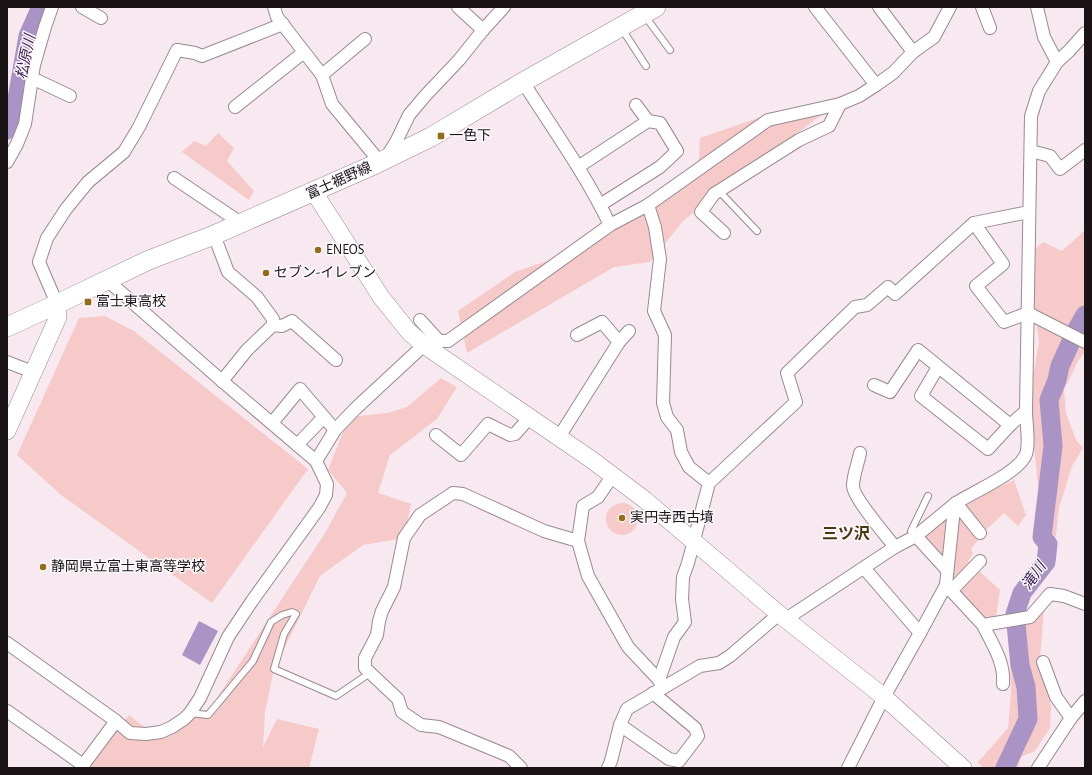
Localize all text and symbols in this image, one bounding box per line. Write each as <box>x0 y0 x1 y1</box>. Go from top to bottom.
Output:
water label: 松原川 <box>13 31 38 81</box>
place label: 一色下 <box>449 128 491 143</box>
marker: 一色下 <box>436 131 446 141</box>
street label: 富士裾野線 <box>304 159 374 202</box>
place label: ENEOS <box>326 243 364 257</box>
marker: ENEOS <box>313 245 323 255</box>
place label: セブン-イレブン <box>274 264 376 280</box>
marker: セブン-イレブン <box>261 268 271 278</box>
place label: 富士東高校 <box>96 294 166 309</box>
marker: 富士東高校 <box>83 297 93 307</box>
place label: 実円寺西古墳 <box>630 510 714 525</box>
marker: 実円寺西古墳 <box>617 513 627 523</box>
district label: 三ツ沢 <box>822 525 870 542</box>
water label: 滝川 <box>1018 557 1050 593</box>
place label: 静岡県立富士東高等学校 <box>51 558 205 574</box>
marker: 静岡県立富士東高等学校 <box>38 562 48 572</box>

